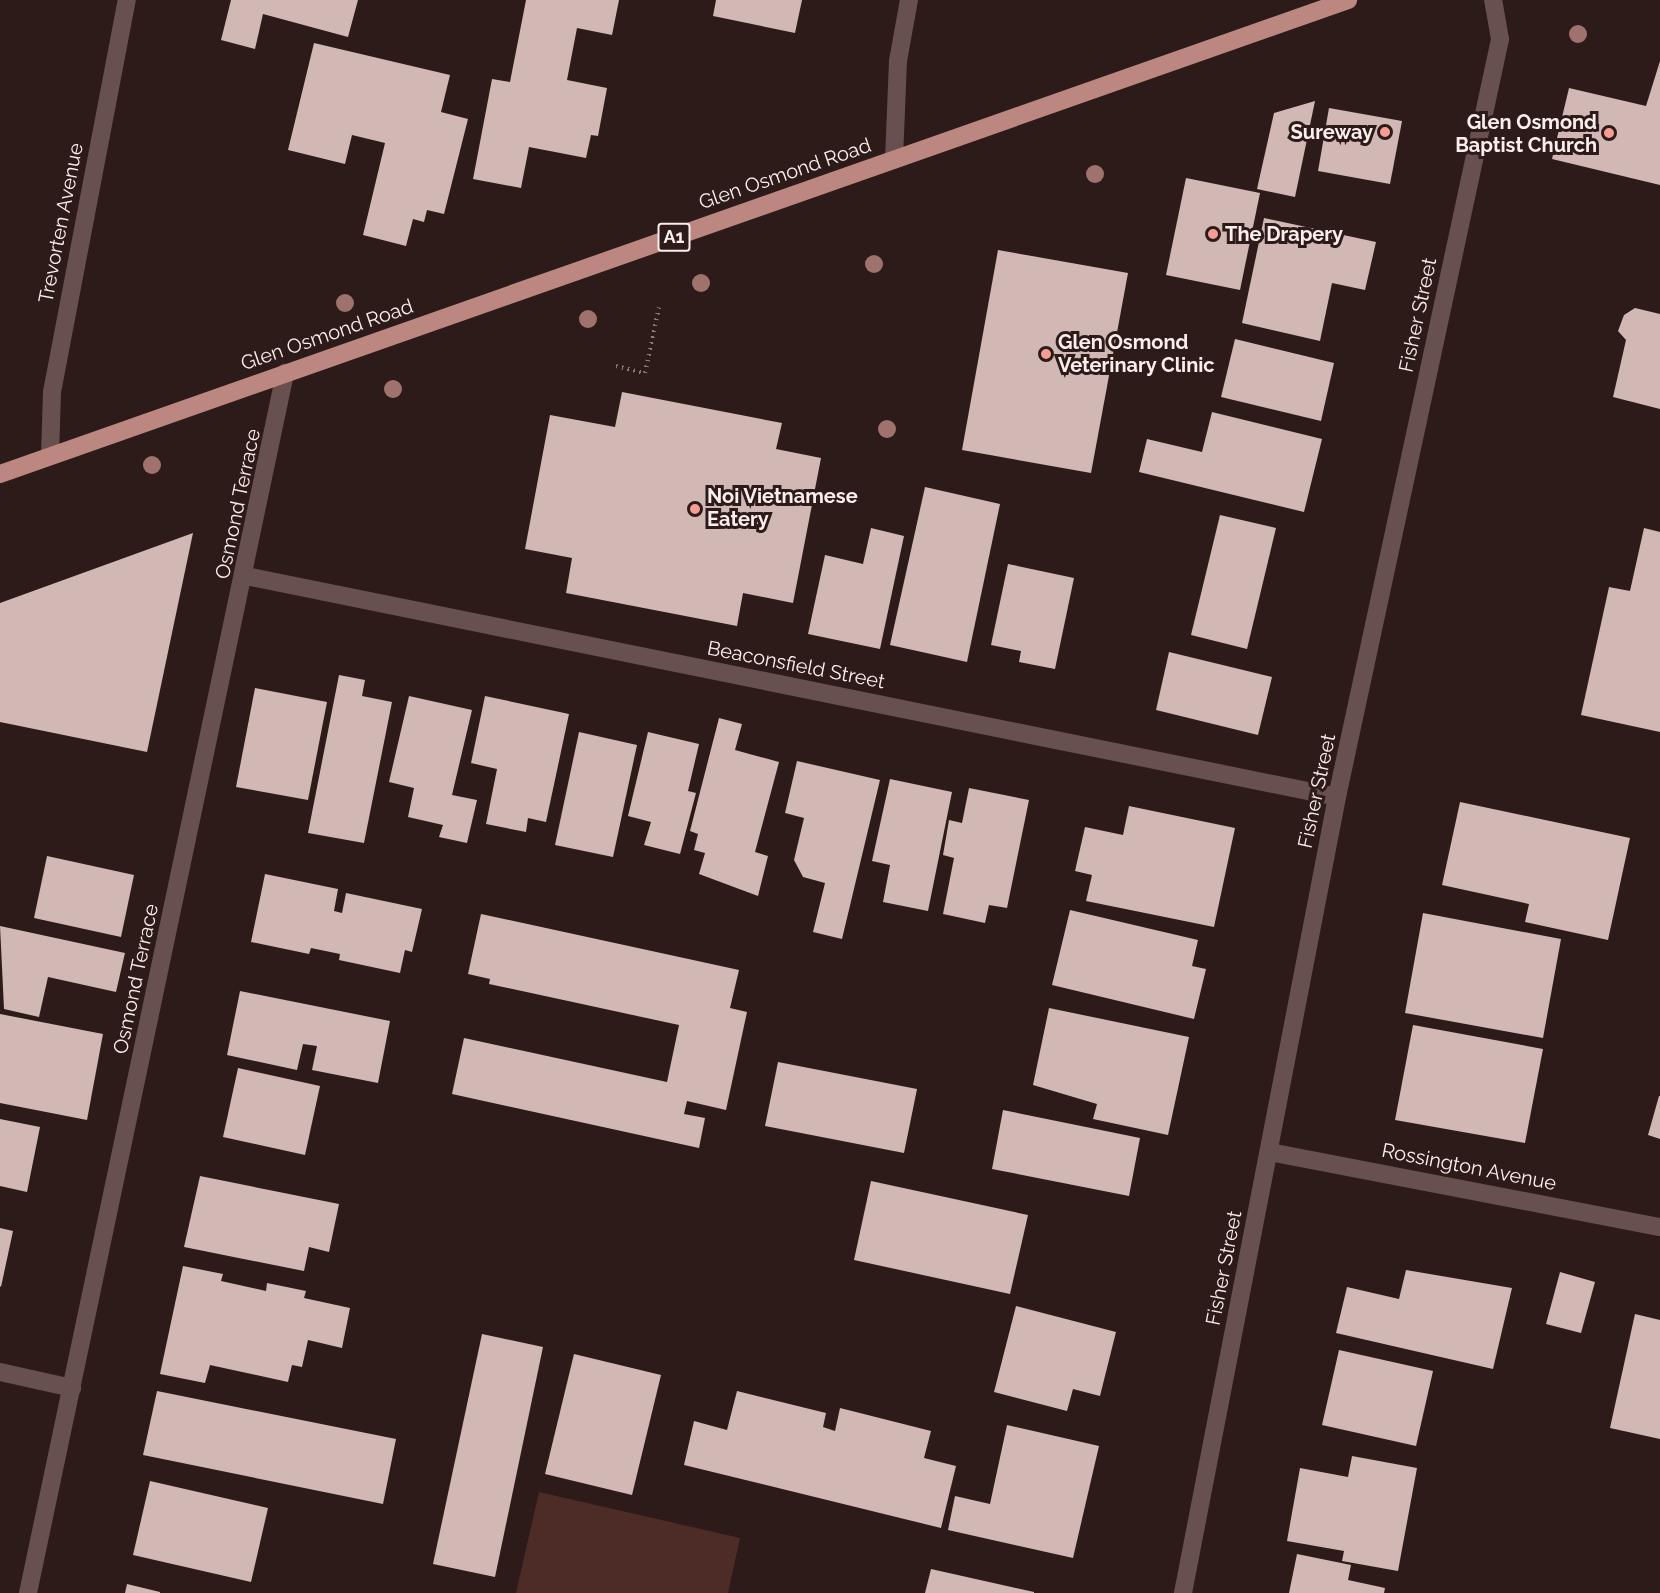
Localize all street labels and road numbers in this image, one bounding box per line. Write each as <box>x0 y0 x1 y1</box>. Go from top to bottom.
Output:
street label: Glen Osmond Road <box>696 133 874 215</box>
street label: Trevorten Avenue <box>34 141 88 305</box>
road number: A1 <box>658 222 690 252</box>
street label: Fisher Street <box>1394 255 1442 375</box>
street label: Glen Osmond Road <box>238 294 416 376</box>
street label: Osmond Terrace <box>210 426 266 582</box>
street label: Beaconsfield Street <box>705 636 887 694</box>
street label: Fisher Street <box>1293 731 1341 851</box>
street label: Osmond Terrace <box>108 901 164 1057</box>
street label: Rossington Avenue <box>1379 1138 1559 1196</box>
street label: Fisher Street <box>1201 1208 1247 1328</box>

